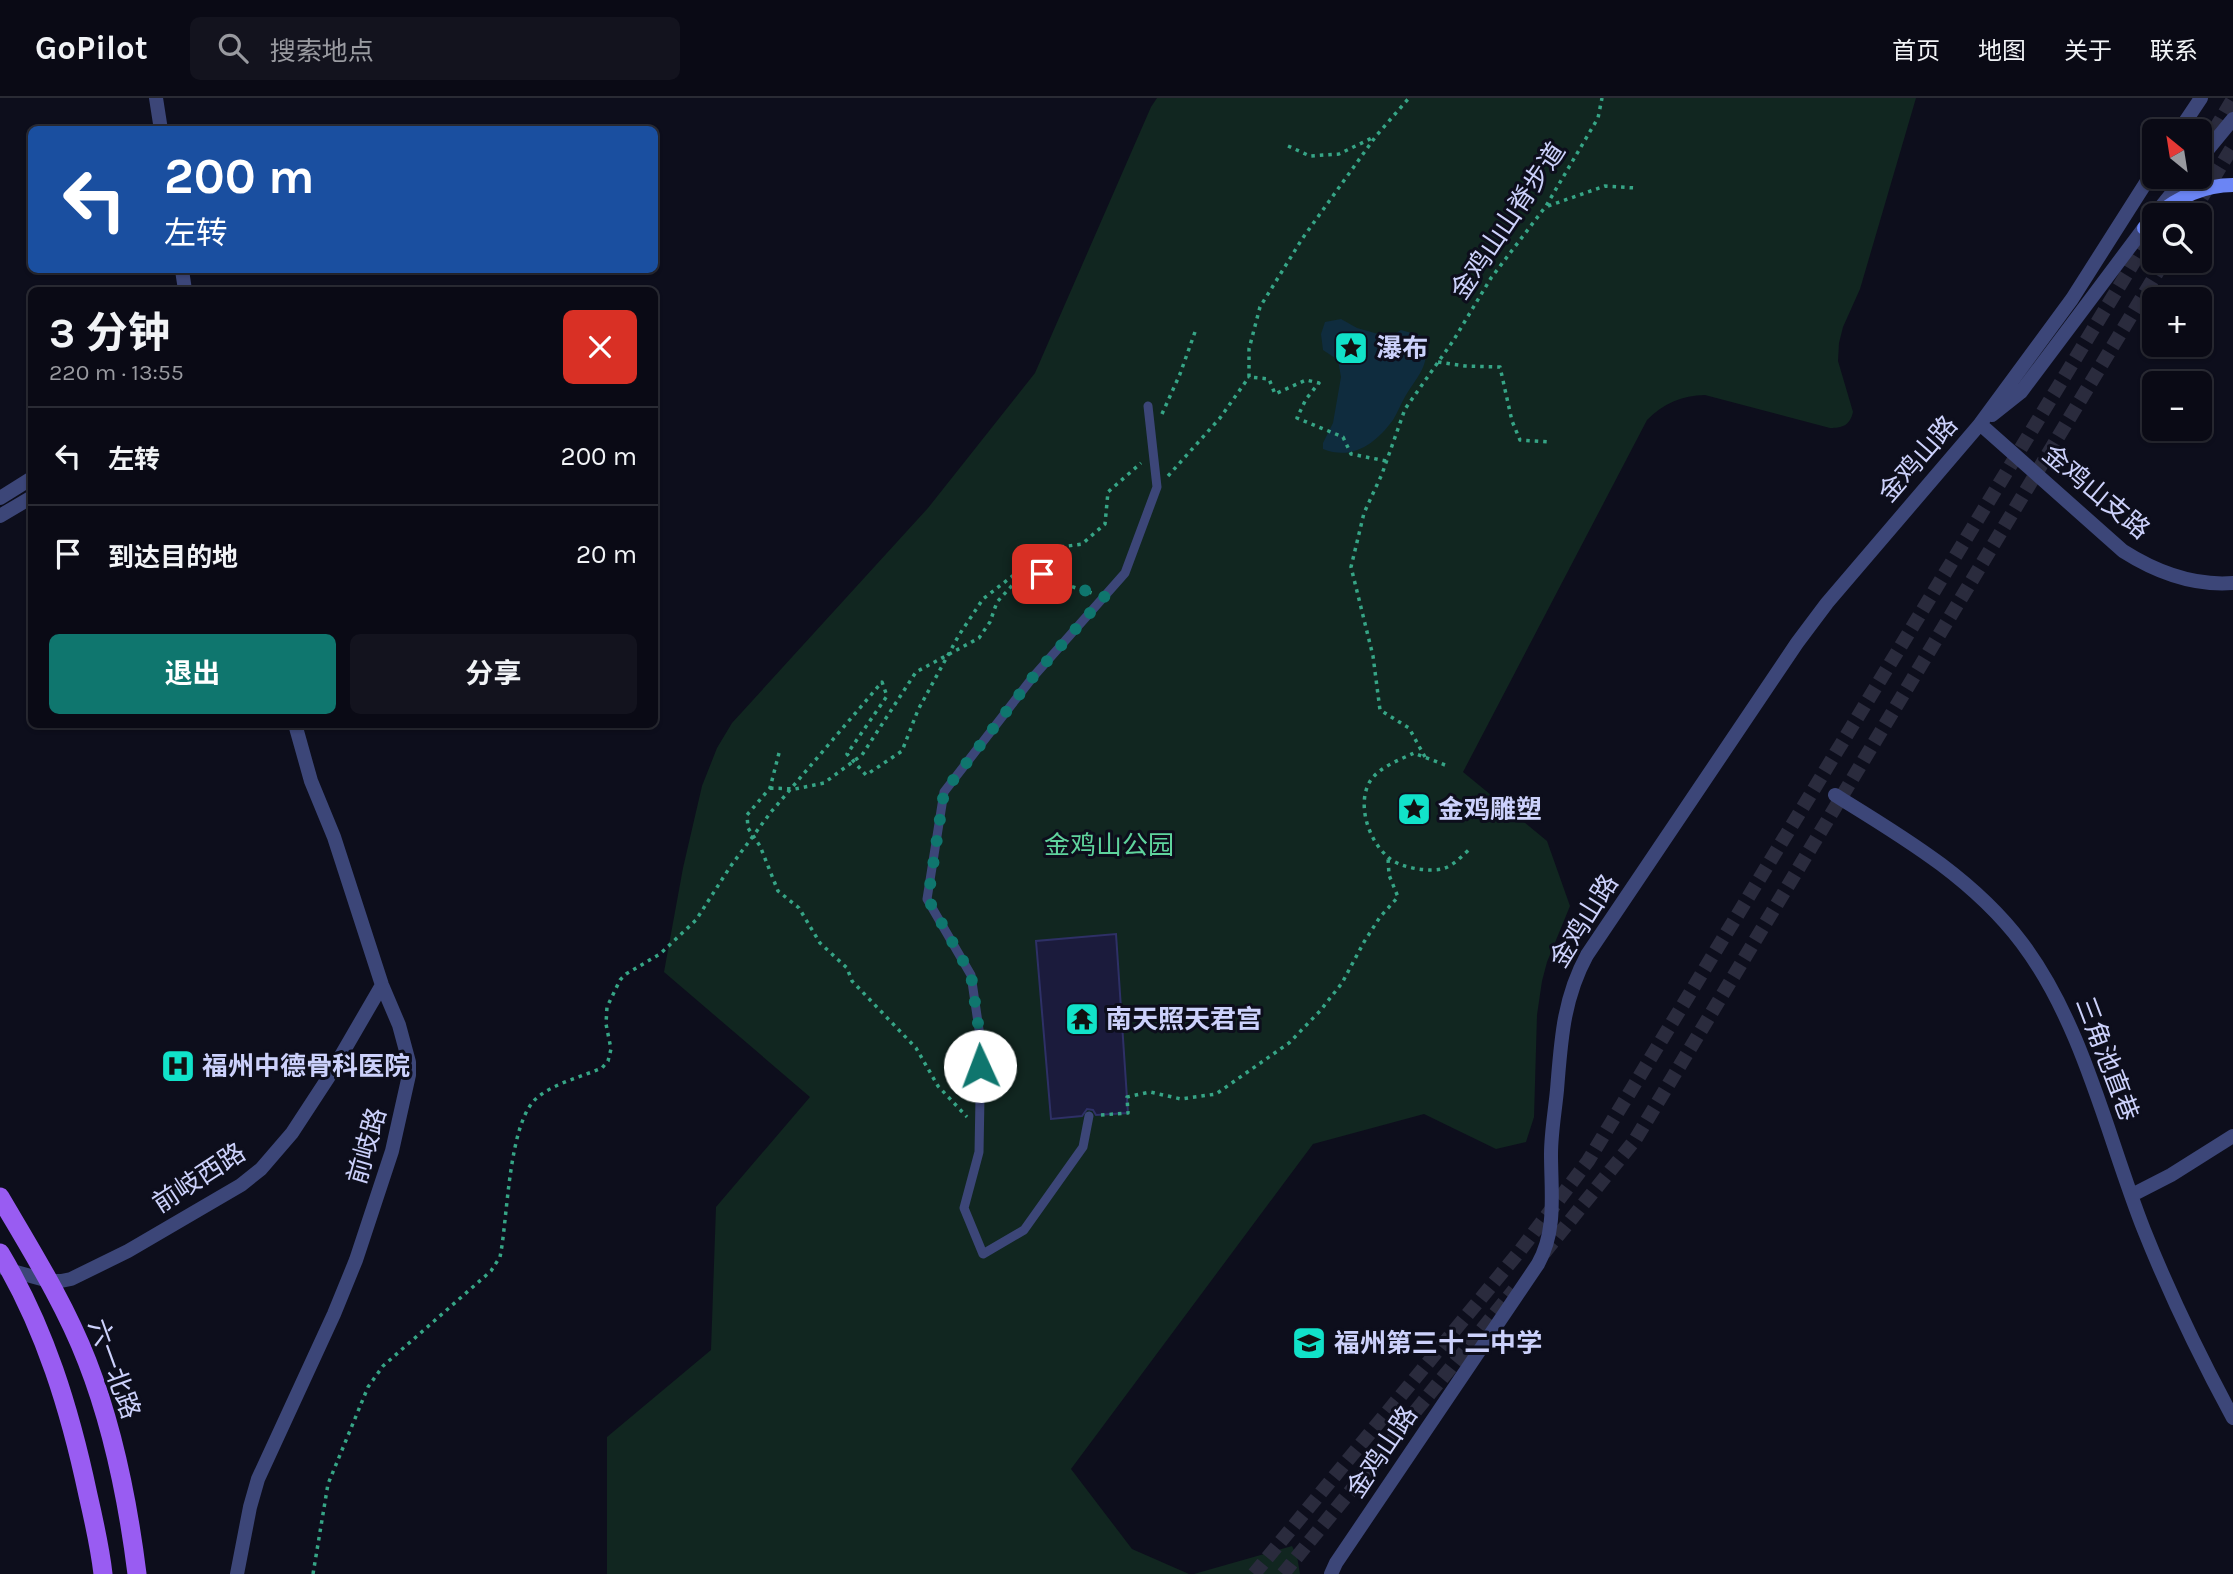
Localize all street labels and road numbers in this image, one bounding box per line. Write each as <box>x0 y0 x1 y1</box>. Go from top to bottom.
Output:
street label: 金鸡山山脊步道 <box>1444 137 1572 305</box>
street label: 金鸡山路 <box>1872 410 1964 508</box>
street label: 金鸡山支路 <box>2036 438 2156 546</box>
street label: 金鸡山路 <box>1543 869 1625 973</box>
street label: 三角池直巷 <box>2069 993 2145 1125</box>
street label: 前岐路 <box>341 1104 393 1188</box>
street label: 前岐西路 <box>147 1137 251 1219</box>
street label: 六一北路 <box>82 1315 146 1423</box>
street label: 金鸡山路 <box>1340 1400 1424 1504</box>

